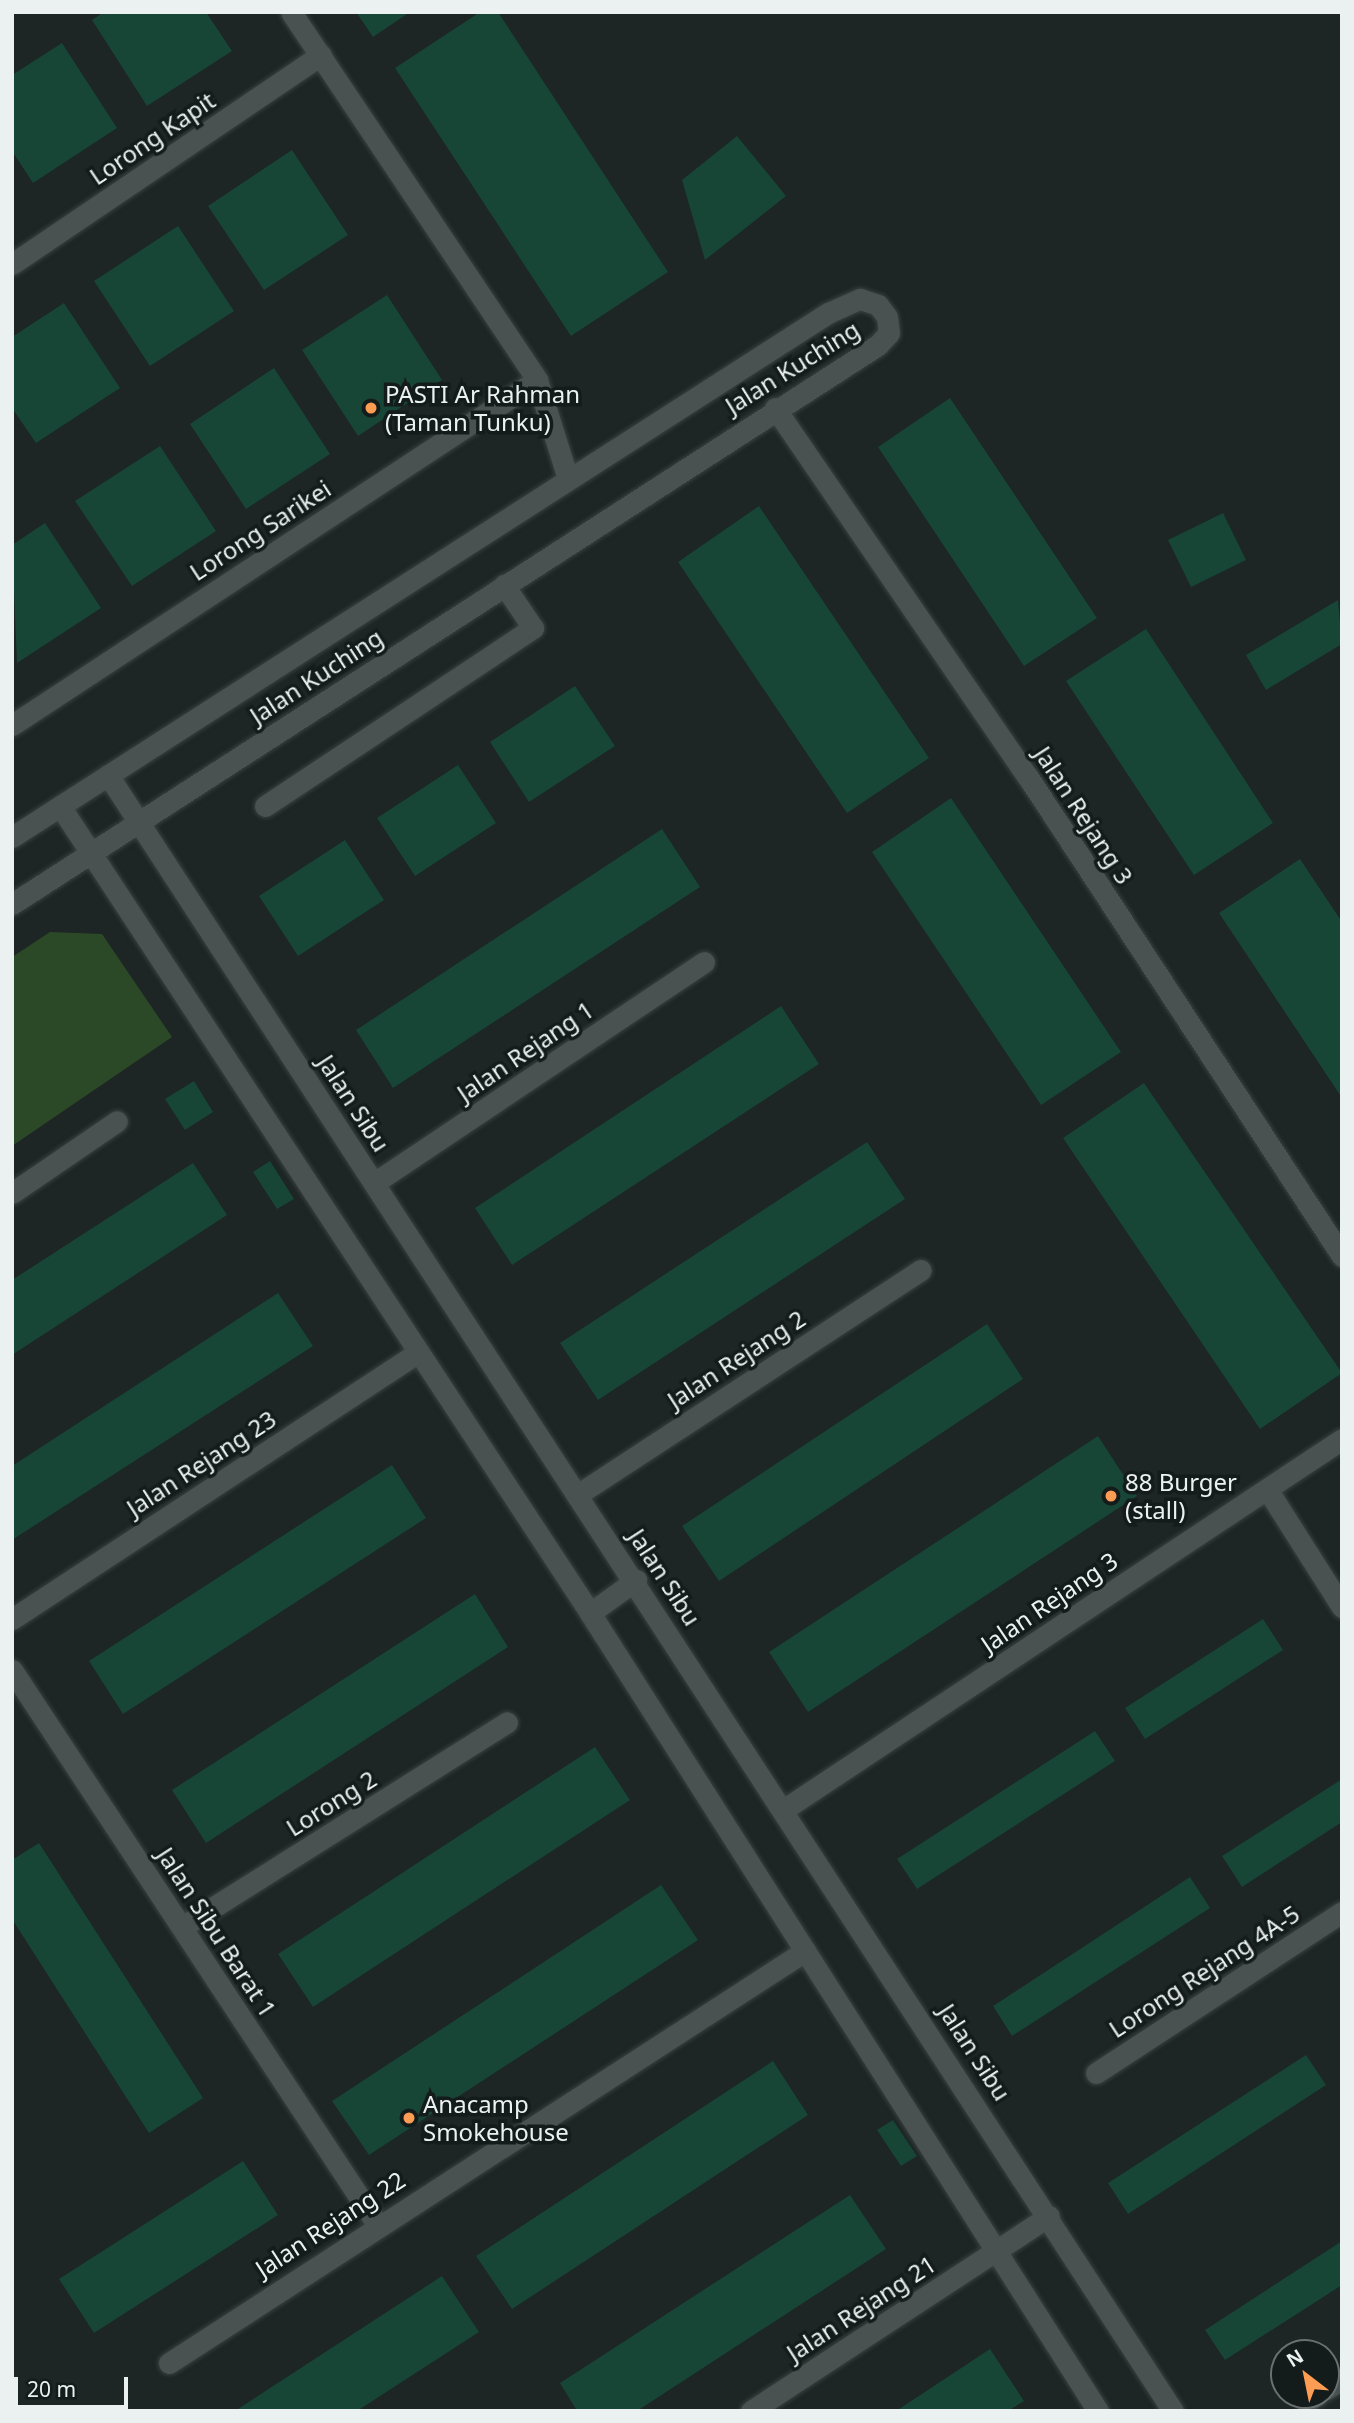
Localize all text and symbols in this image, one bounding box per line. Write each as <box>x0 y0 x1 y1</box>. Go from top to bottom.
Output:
street label: Lorong Kapit <box>84 86 220 190</box>
street label: Jalan Kuching <box>720 314 864 420</box>
place label: PASTI Ar Rahman (Taman Tunku) <box>385 380 580 436</box>
marker: PASTI Ar Rahman (Taman Tunku) <box>363 400 379 416</box>
street label: Lorong Sarikei <box>184 474 336 586</box>
street label: Jalan Kuching <box>244 622 388 730</box>
street label: Jalan Rejang 3 <box>1029 741 1139 889</box>
street label: Jalan Rejang 1 <box>451 995 599 1107</box>
street label: Jalan Sibu <box>312 1049 396 1157</box>
street label: Jalan Rejang 2 <box>662 1304 810 1414</box>
street label: Jalan Rejang 23 <box>121 1404 281 1522</box>
place label: 88 Burger (stall) <box>1125 1468 1237 1524</box>
marker: 88 Burger (stall) <box>1103 1488 1119 1504</box>
street label: Jalan Sibu <box>623 1523 707 1631</box>
street label: Jalan Rejang 3 <box>975 1546 1123 1658</box>
street label: Lorong 2 <box>281 1764 381 1842</box>
street label: Jalan Sibu Barat 1 <box>151 1842 283 2022</box>
street label: Lorong Rejang 4A-5 <box>1103 1899 1305 2043</box>
street label: Jalan Sibu <box>933 1998 1017 2106</box>
place label: Anacamp Smokehouse <box>423 2090 569 2146</box>
marker: Anacamp Smokehouse <box>401 2110 417 2126</box>
street label: Jalan Rejang 22 <box>250 2165 410 2283</box>
street label: Jalan Rejang 21 <box>781 2249 941 2367</box>
north arrow <box>1270 2339 1340 2409</box>
text: N <box>1281 2343 1308 2373</box>
scale bar <box>18 2364 131 2408</box>
text: 20 m <box>27 2375 76 2403</box>

